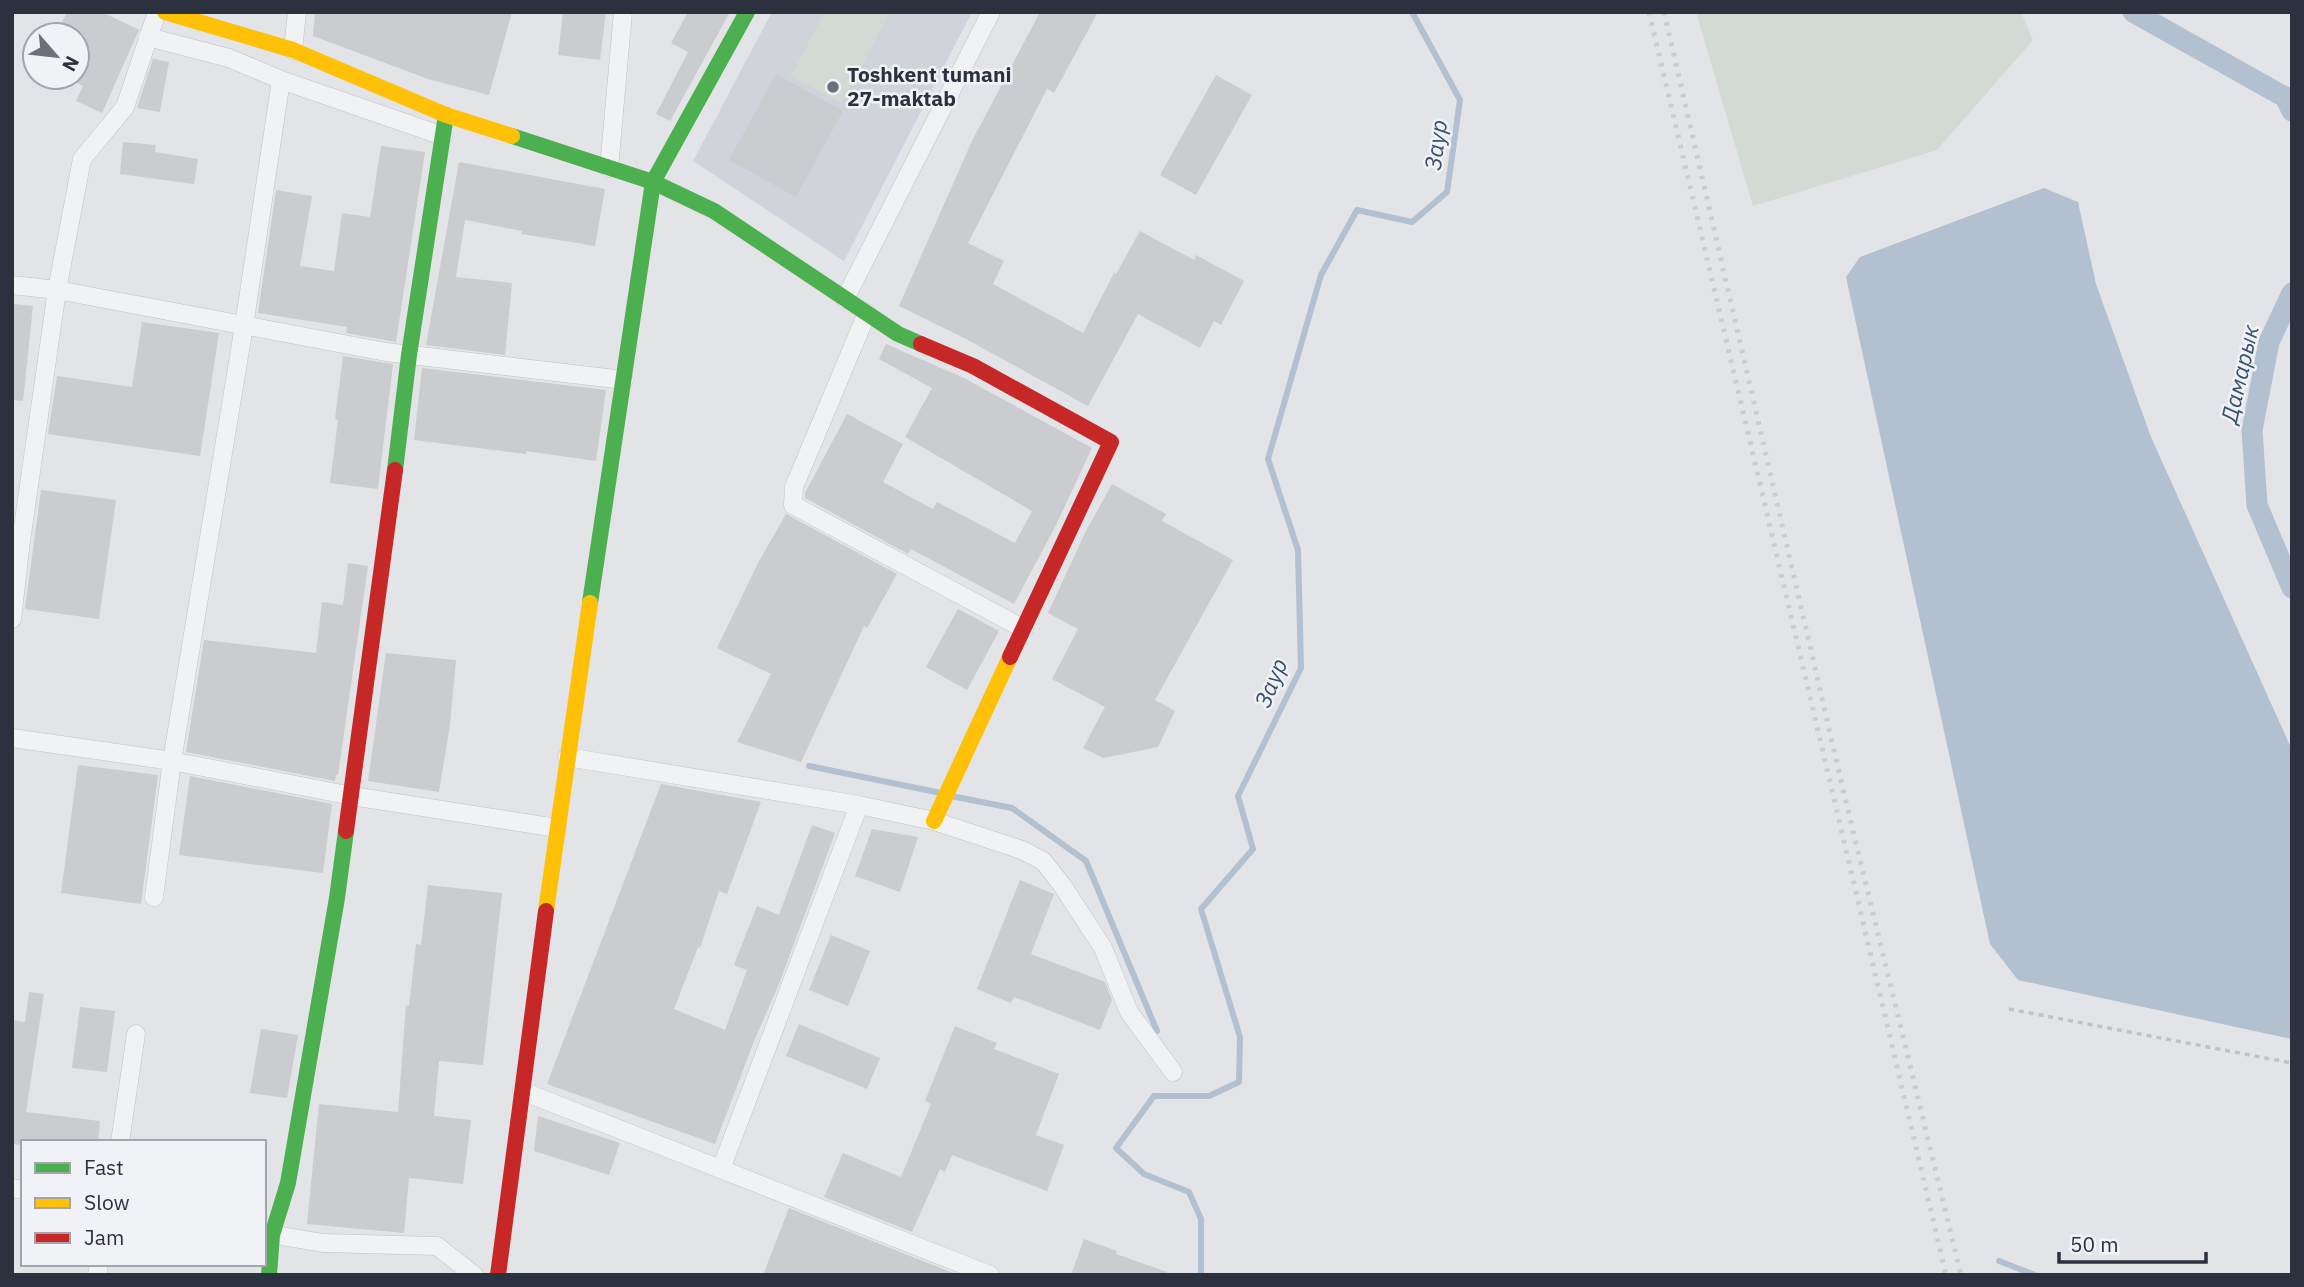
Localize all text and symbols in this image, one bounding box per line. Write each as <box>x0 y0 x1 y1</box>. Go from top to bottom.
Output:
north arrow <box>21 21 91 91</box>
text: N <box>57 52 85 76</box>
place label: Toshkent tumani 27-maktab <box>847 60 1012 112</box>
marker: Toshkent tumani 27-maktab <box>825 79 841 95</box>
water label: Заур <box>1417 118 1453 172</box>
water label: Дамарык <box>2213 321 2265 428</box>
water label: Заур <box>1247 653 1293 712</box>
legend <box>21 1140 266 1266</box>
text: Fast <box>84 1153 124 1181</box>
text: Slow <box>84 1188 130 1216</box>
scale bar <box>2059 1220 2206 1264</box>
text: Jam <box>84 1223 124 1251</box>
text: 50 m <box>2070 1230 2119 1258</box>

